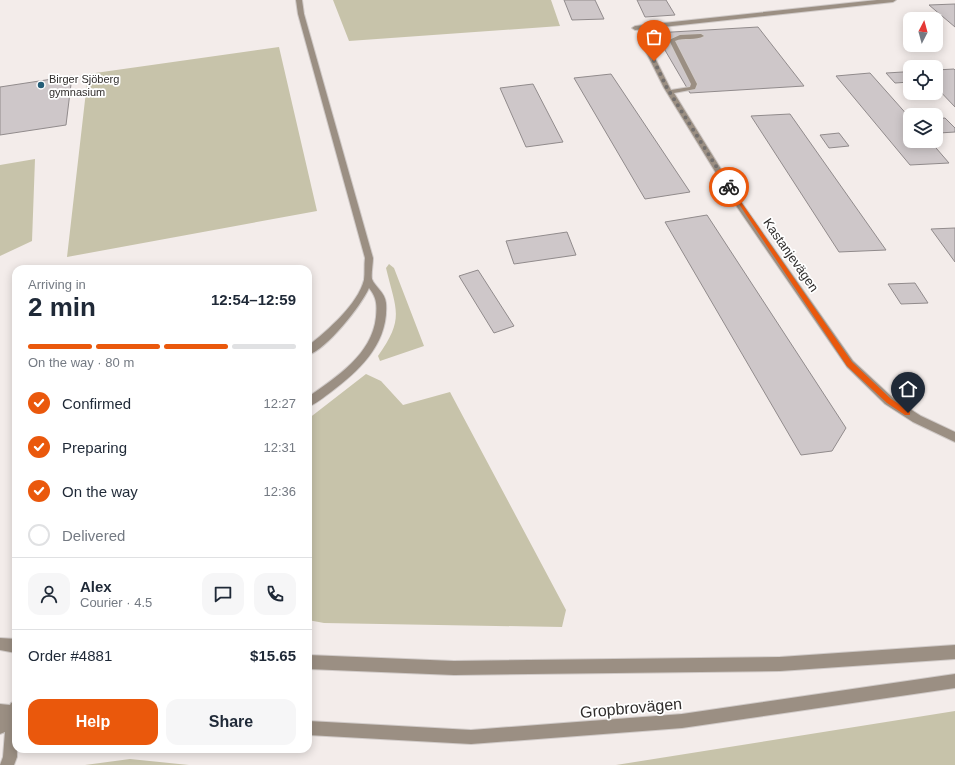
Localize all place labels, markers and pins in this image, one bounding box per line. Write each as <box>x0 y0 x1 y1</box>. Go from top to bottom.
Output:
pin <box>637 20 671 61</box>
place label: Birger Sjöberg gymnasium <box>49 73 119 98</box>
marker: Birger Sjöberg gymnasium <box>36 80 46 90</box>
pin <box>891 372 925 413</box>

